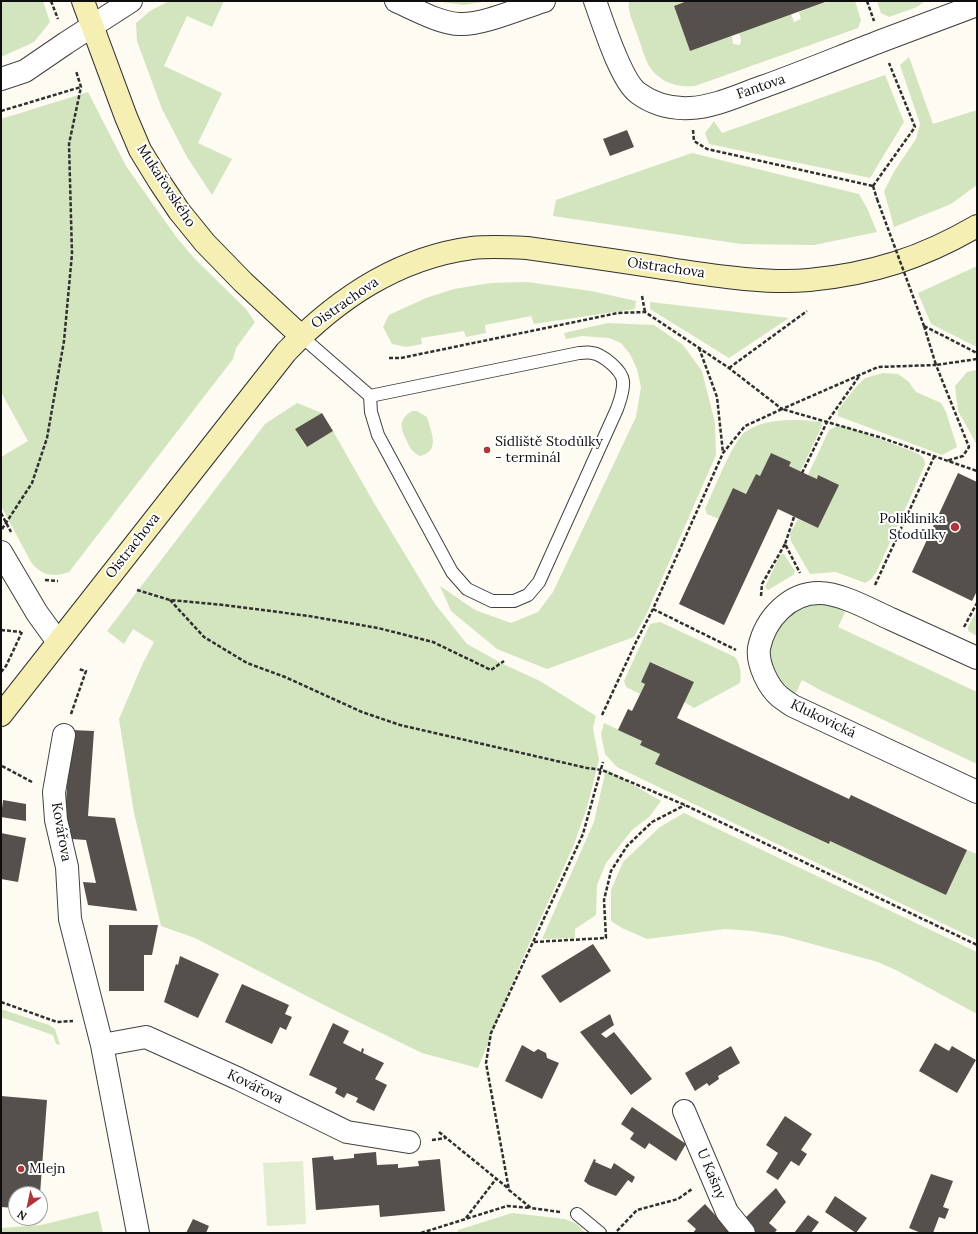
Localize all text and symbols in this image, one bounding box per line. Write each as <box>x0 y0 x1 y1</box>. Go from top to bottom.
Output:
street label: Fantova <box>734 71 788 103</box>
street label: Mukařovského <box>133 142 199 230</box>
street label: Oistrachova <box>626 254 706 282</box>
street label: Oistrachova <box>308 274 382 332</box>
place label: Sídliště Stodůlky - terminál <box>495 434 603 466</box>
marker: Sídliště Stodůlky - terminál <box>482 445 492 455</box>
street label: Oistrachova <box>102 510 164 582</box>
place label: Poliklinika Stodůlky <box>879 511 946 544</box>
marker: Poliklinika Stodůlky <box>949 521 961 533</box>
street label: Klukovická <box>788 696 858 742</box>
street label: Kovářova <box>48 801 74 863</box>
street label: Kovářova <box>224 1066 286 1108</box>
street label: U Kašny <box>693 1146 729 1202</box>
place label: Mlejn <box>29 1161 65 1177</box>
marker: Mlejn <box>16 1164 26 1174</box>
north arrow <box>8 1186 48 1226</box>
text: N <box>15 1207 29 1223</box>

